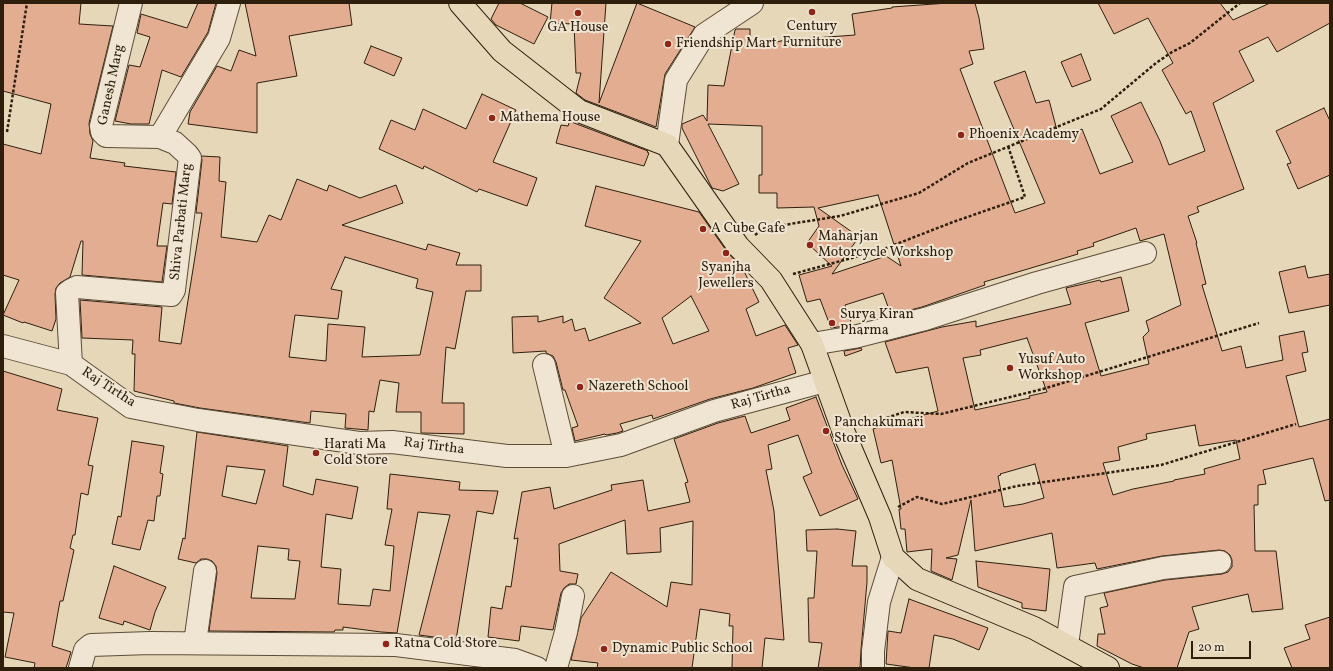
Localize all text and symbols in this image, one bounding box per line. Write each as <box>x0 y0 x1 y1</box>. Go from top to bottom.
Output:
marker: Century Furniture <box>807 7 817 17</box>
marker: GA House <box>573 8 583 18</box>
place label: Century Furniture <box>782 19 842 52</box>
place label: GA House <box>548 20 608 36</box>
place label: Friendship Mart <box>676 36 777 52</box>
marker: Friendship Mart <box>663 39 673 49</box>
street label: Ganesh Marg <box>95 43 129 127</box>
place label: Mathema House <box>500 110 600 126</box>
marker: Mathema House <box>487 113 497 123</box>
place label: Phoenix Academy <box>969 127 1079 143</box>
marker: Phoenix Academy <box>956 130 966 140</box>
street label: Shiva Parbati Marg <box>167 163 197 281</box>
place label: A Cube Cafe <box>711 221 785 237</box>
marker: A Cube Cafe <box>698 224 708 234</box>
place label: Maharjan Motorcycle Workshop <box>818 229 953 262</box>
marker: Maharjan Motorcycle Workshop <box>805 240 815 250</box>
marker: Syanjha Jewellers <box>721 248 731 258</box>
place label: Syanjha Jewellers <box>698 260 754 292</box>
place label: Surya Kiran Pharma <box>840 307 914 340</box>
marker: Surya Kiran Pharma <box>827 318 837 328</box>
place label: Yusuf Auto Workshop <box>1018 352 1085 384</box>
marker: Yusuf Auto Workshop <box>1005 363 1015 373</box>
street label: Raj Tirtha <box>78 364 138 412</box>
place label: Nazereth School <box>588 379 688 395</box>
marker: Nazereth School <box>575 382 585 392</box>
street label: Raj Tirtha <box>729 382 793 414</box>
place label: Panchakumari Store <box>834 415 924 448</box>
marker: Panchakumari Store <box>821 426 831 436</box>
street label: Raj Tirtha <box>403 435 465 459</box>
place label: Harati Ma Cold Store <box>324 437 388 470</box>
marker: Harati Ma Cold Store <box>311 448 321 458</box>
scale bar <box>1193 633 1253 659</box>
place label: Ratna Cold Store <box>394 636 497 652</box>
marker: Ratna Cold Store <box>381 639 391 649</box>
text: 20 m <box>1198 640 1225 656</box>
place label: Dynamic Public School <box>612 641 753 657</box>
marker: Dynamic Public School <box>599 644 609 654</box>

